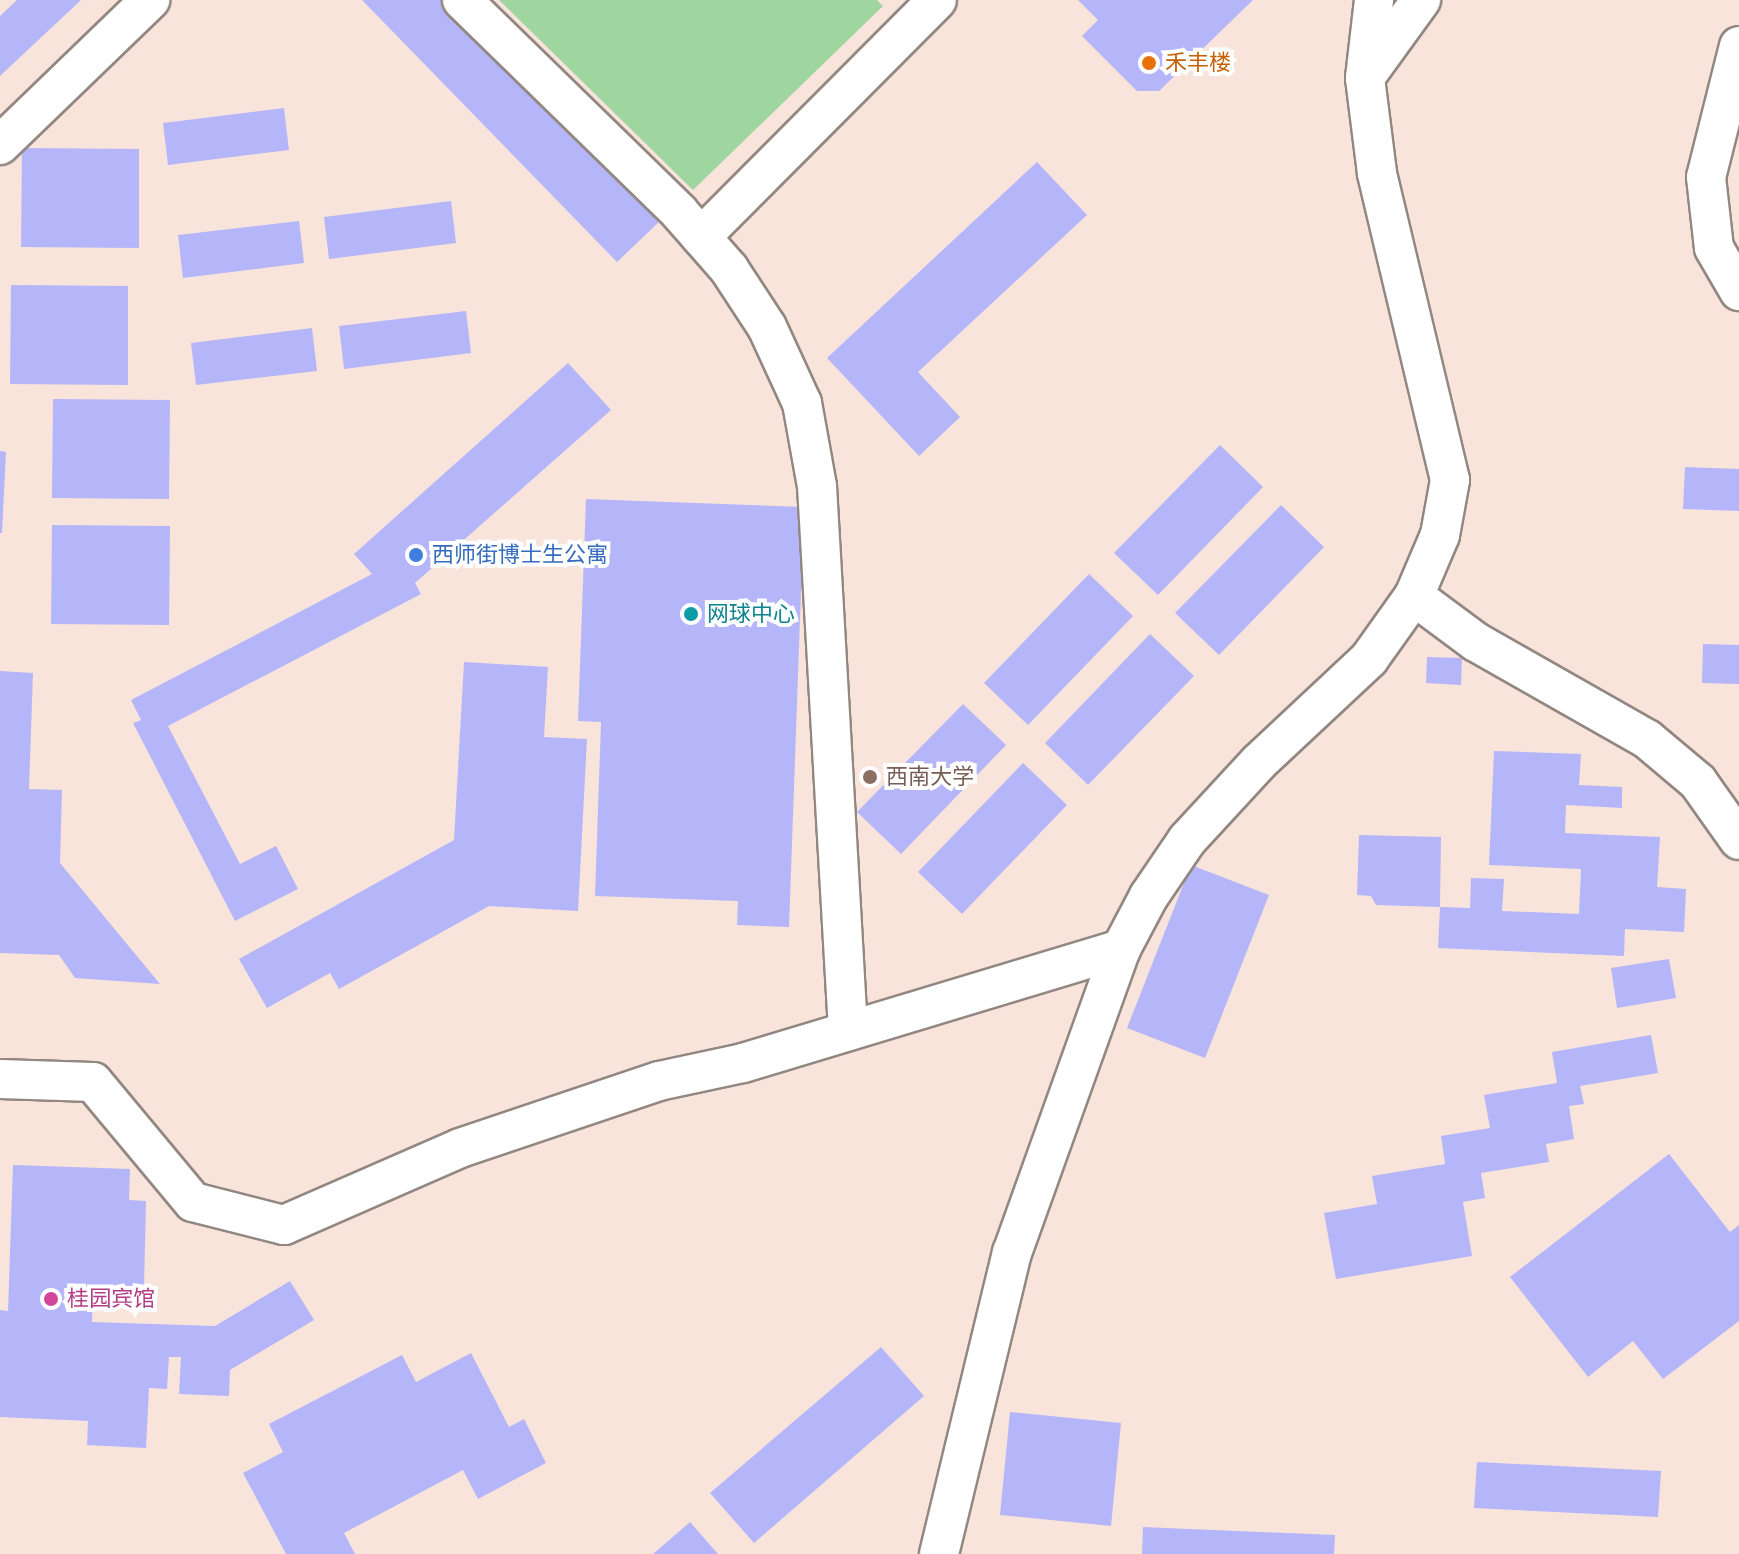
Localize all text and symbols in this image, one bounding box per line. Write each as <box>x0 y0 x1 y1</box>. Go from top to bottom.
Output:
place label: 禾丰楼 <box>1165 50 1231 76</box>
marker: 禾丰楼 <box>1140 54 1158 72</box>
place label: 西师街博士生公寓 <box>432 542 608 568</box>
marker: 西师街博士生公寓 <box>407 546 425 564</box>
place label: 网球中心 <box>707 601 795 627</box>
marker: 网球中心 <box>682 605 700 623</box>
place label: 西南大学 <box>886 764 974 790</box>
marker: 西南大学 <box>861 768 879 786</box>
place label: 桂园宾馆 <box>67 1286 155 1312</box>
marker: 桂园宾馆 <box>42 1290 60 1308</box>

